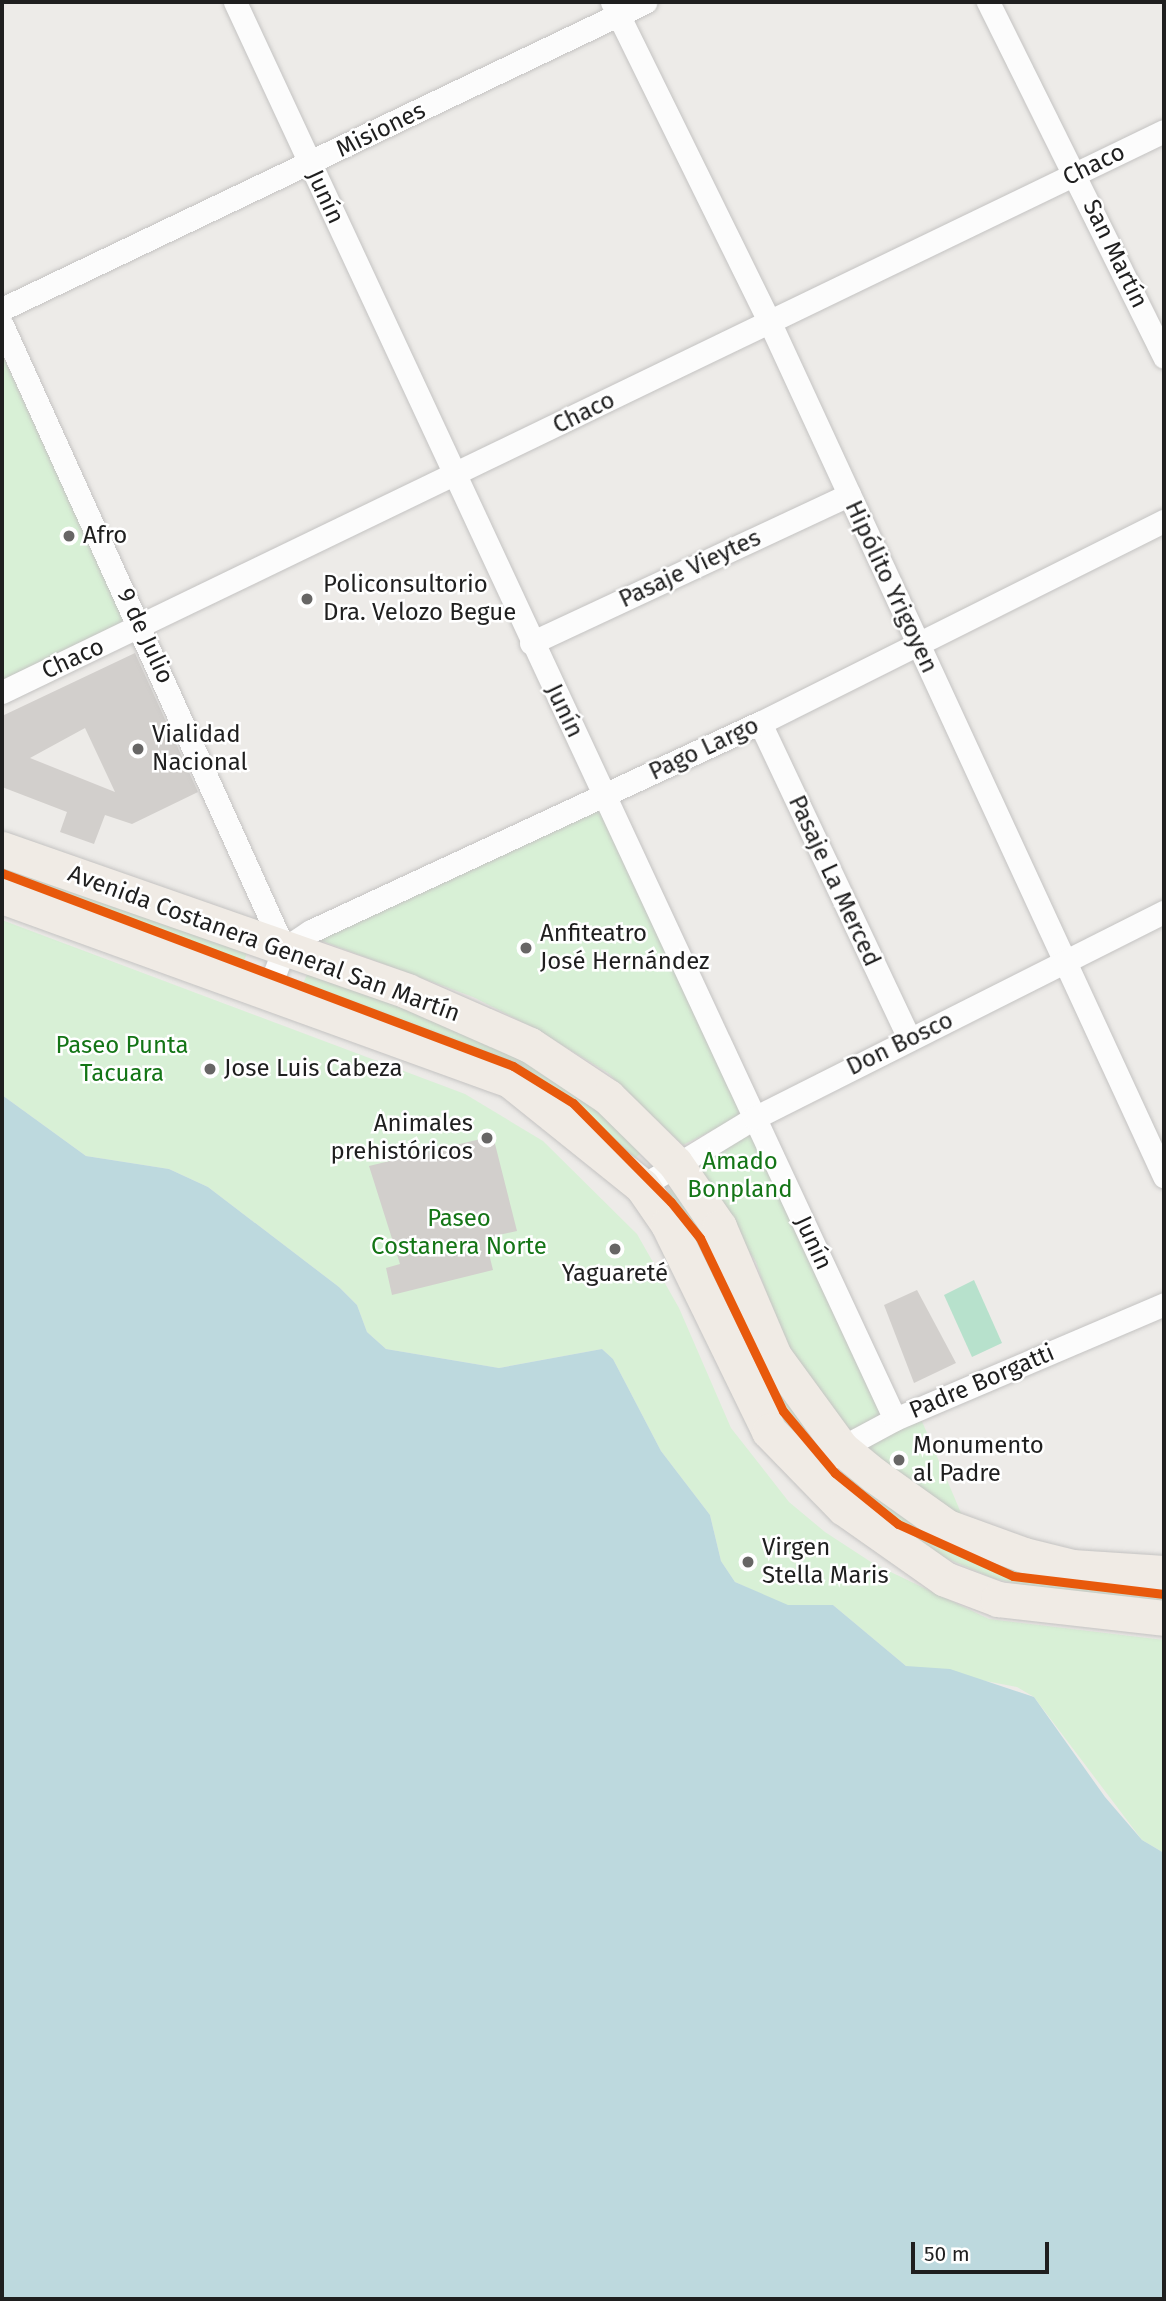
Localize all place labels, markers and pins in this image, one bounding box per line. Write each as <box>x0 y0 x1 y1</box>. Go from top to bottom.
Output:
place label: Afro <box>83 522 127 550</box>
marker: Afro <box>61 528 77 544</box>
place label: Policonsultorio Dra. Velozo Begue <box>323 571 516 627</box>
marker: Policonsultorio Dra. Velozo Begue <box>297 589 317 609</box>
place label: Vialidad Nacional <box>152 721 248 777</box>
marker: Vialidad Nacional <box>130 741 146 757</box>
place label: Anfiteatro José Hernández <box>540 920 710 976</box>
marker: Anfiteatro José Hernández <box>518 940 534 956</box>
place label: Jose Luis Cabeza <box>224 1055 402 1083</box>
marker: Jose Luis Cabeza <box>202 1061 218 1077</box>
place label: Animales prehistóricos <box>331 1110 473 1166</box>
marker: Animales prehistóricos <box>479 1130 495 1146</box>
marker: Yaguareté <box>607 1241 623 1257</box>
place label: Yaguareté <box>562 1260 668 1288</box>
place label: Monumento al Padre <box>913 1432 1044 1488</box>
marker: Monumento al Padre <box>891 1452 907 1468</box>
place label: Virgen Stella Maris <box>762 1534 889 1590</box>
marker: Virgen Stella Maris <box>740 1554 756 1570</box>

